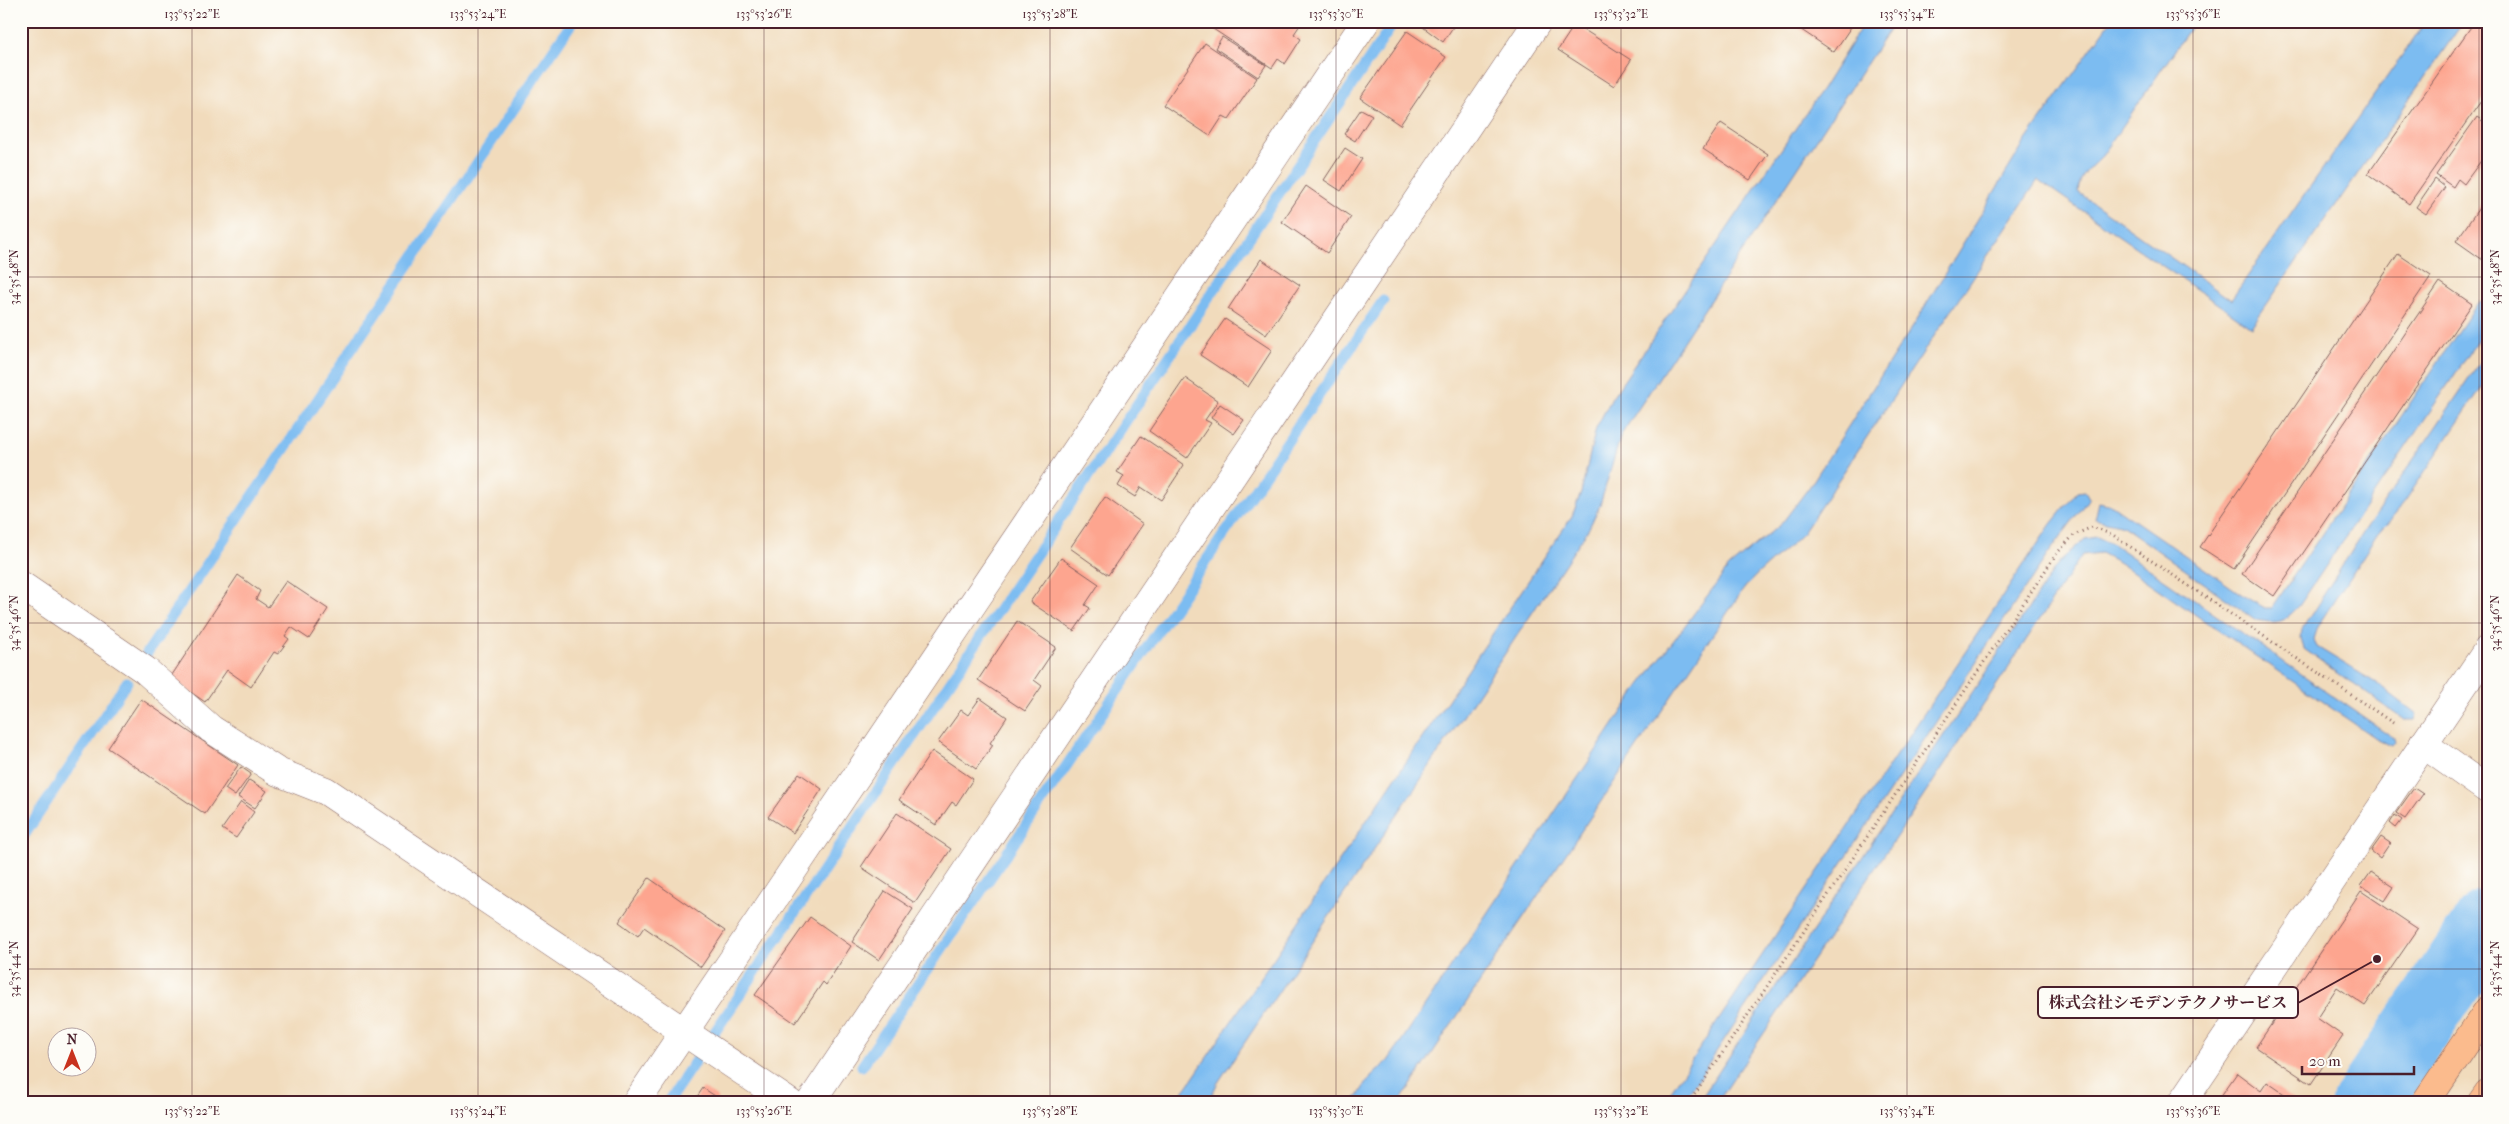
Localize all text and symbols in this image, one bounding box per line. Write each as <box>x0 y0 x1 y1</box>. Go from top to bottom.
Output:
text: 133°53'22"E <box>164 7 220 21</box>
text: 133°53'24"E <box>450 7 506 21</box>
text: 133°53'26"E <box>736 7 792 21</box>
text: 133°53'28"E <box>1022 7 1078 21</box>
text: 133°53'30"E <box>1309 7 1363 21</box>
text: 133°53'32"E <box>1594 7 1648 21</box>
text: 133°53'34"E <box>1879 7 1935 21</box>
text: 133°53'36"E <box>2166 7 2220 21</box>
text: 34°35'48"N <box>7 249 21 305</box>
text: 34°35'48"N <box>2488 249 2502 305</box>
text: 34°35'46"N <box>7 595 21 651</box>
text: 34°35'46"N <box>2488 595 2502 651</box>
text: 34°35'44"N <box>7 940 21 998</box>
text: 34°35'44"N <box>2488 940 2502 998</box>
callout: 株式会社シモデンテクノサービス <box>2038 987 2298 1018</box>
text: 株式会社シモデンテクノサービス <box>2049 993 2287 1012</box>
north arrow <box>48 1026 98 1076</box>
text: N <box>67 1031 78 1048</box>
scale bar <box>2302 1044 2414 1076</box>
text: 20 m <box>2309 1052 2341 1070</box>
text: 133°53'22"E <box>164 1104 220 1118</box>
text: 133°53'24"E <box>450 1104 506 1118</box>
text: 133°53'26"E <box>736 1104 792 1118</box>
text: 133°53'28"E <box>1022 1104 1078 1118</box>
text: 133°53'30"E <box>1309 1104 1363 1118</box>
text: 133°53'32"E <box>1594 1104 1648 1118</box>
text: 133°53'34"E <box>1879 1104 1935 1118</box>
text: 133°53'36"E <box>2166 1104 2220 1118</box>

